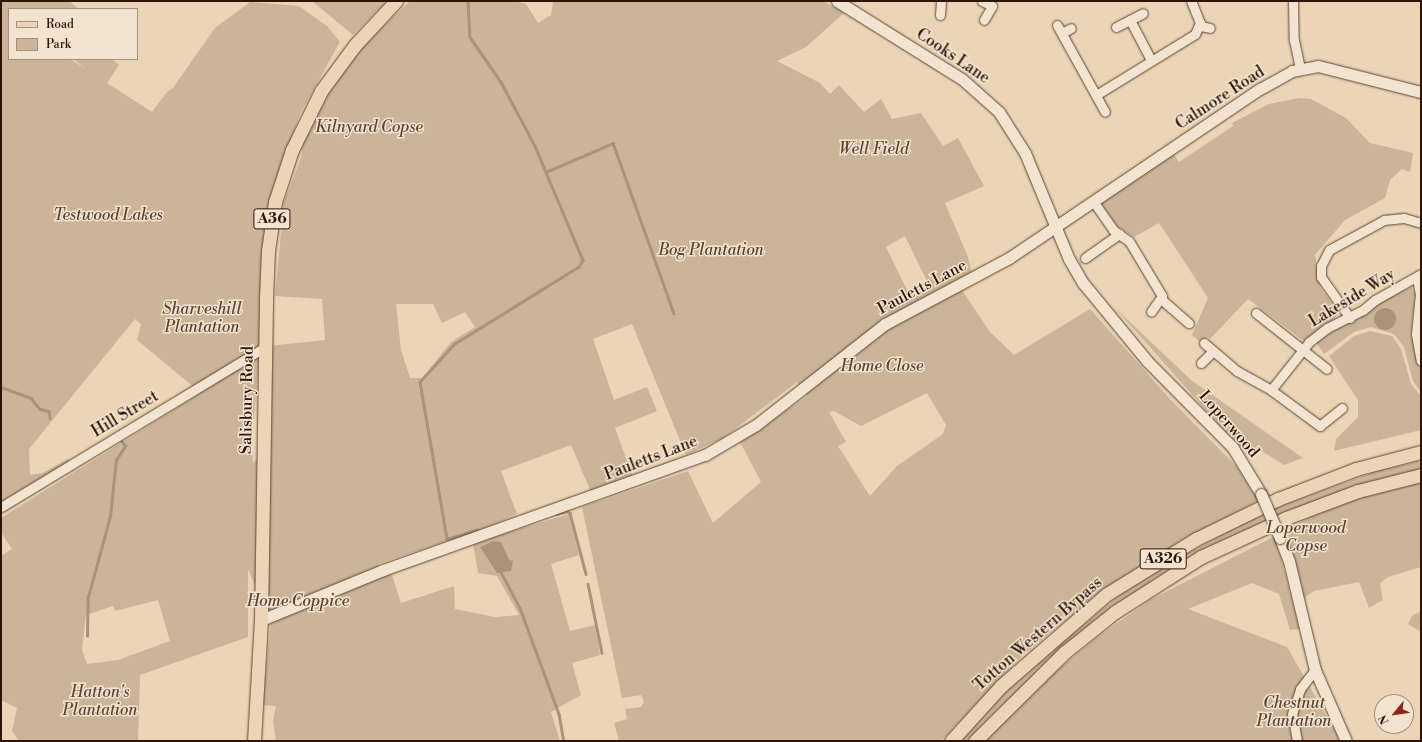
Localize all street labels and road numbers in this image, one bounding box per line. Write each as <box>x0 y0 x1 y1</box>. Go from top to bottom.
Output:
street label: Cooks Lane <box>913 24 993 88</box>
street label: Calmore Road <box>1172 62 1268 134</box>
road number: A36 <box>253 206 291 232</box>
street label: Pauletts Lane <box>874 256 970 318</box>
street label: Lakeside Way <box>1305 265 1399 331</box>
street label: Salisbury Road <box>236 346 258 454</box>
street label: Hill Street <box>88 387 162 441</box>
street label: Loperwood <box>1195 387 1263 461</box>
street label: Pauletts Lane <box>602 431 700 485</box>
road number: A326 <box>1139 546 1187 572</box>
street label: Totton Western Bypass <box>970 573 1106 695</box>

